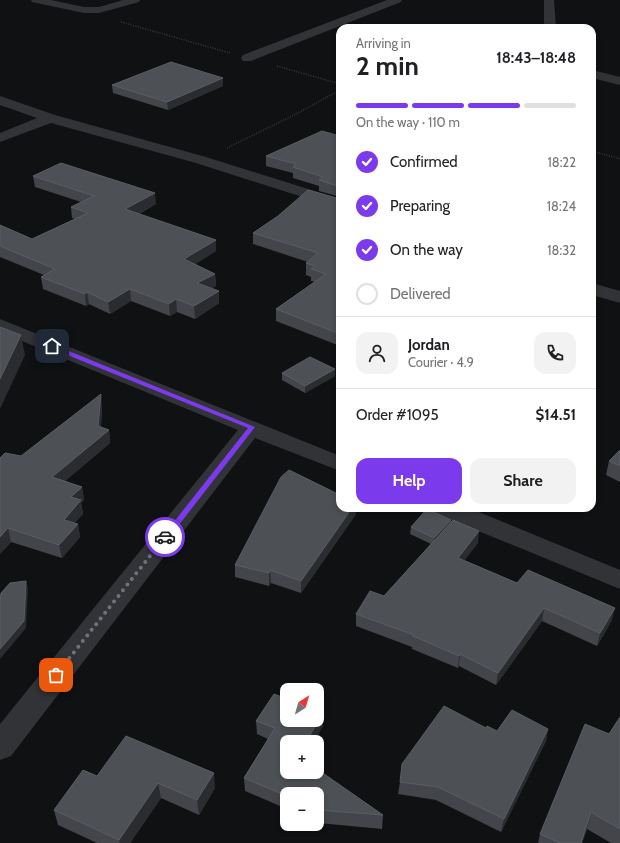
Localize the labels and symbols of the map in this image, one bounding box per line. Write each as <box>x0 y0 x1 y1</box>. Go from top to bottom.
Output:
pin <box>35 329 69 363</box>
courier <box>145 517 185 557</box>
pin <box>39 658 73 692</box>
north arrow <box>280 683 324 727</box>

